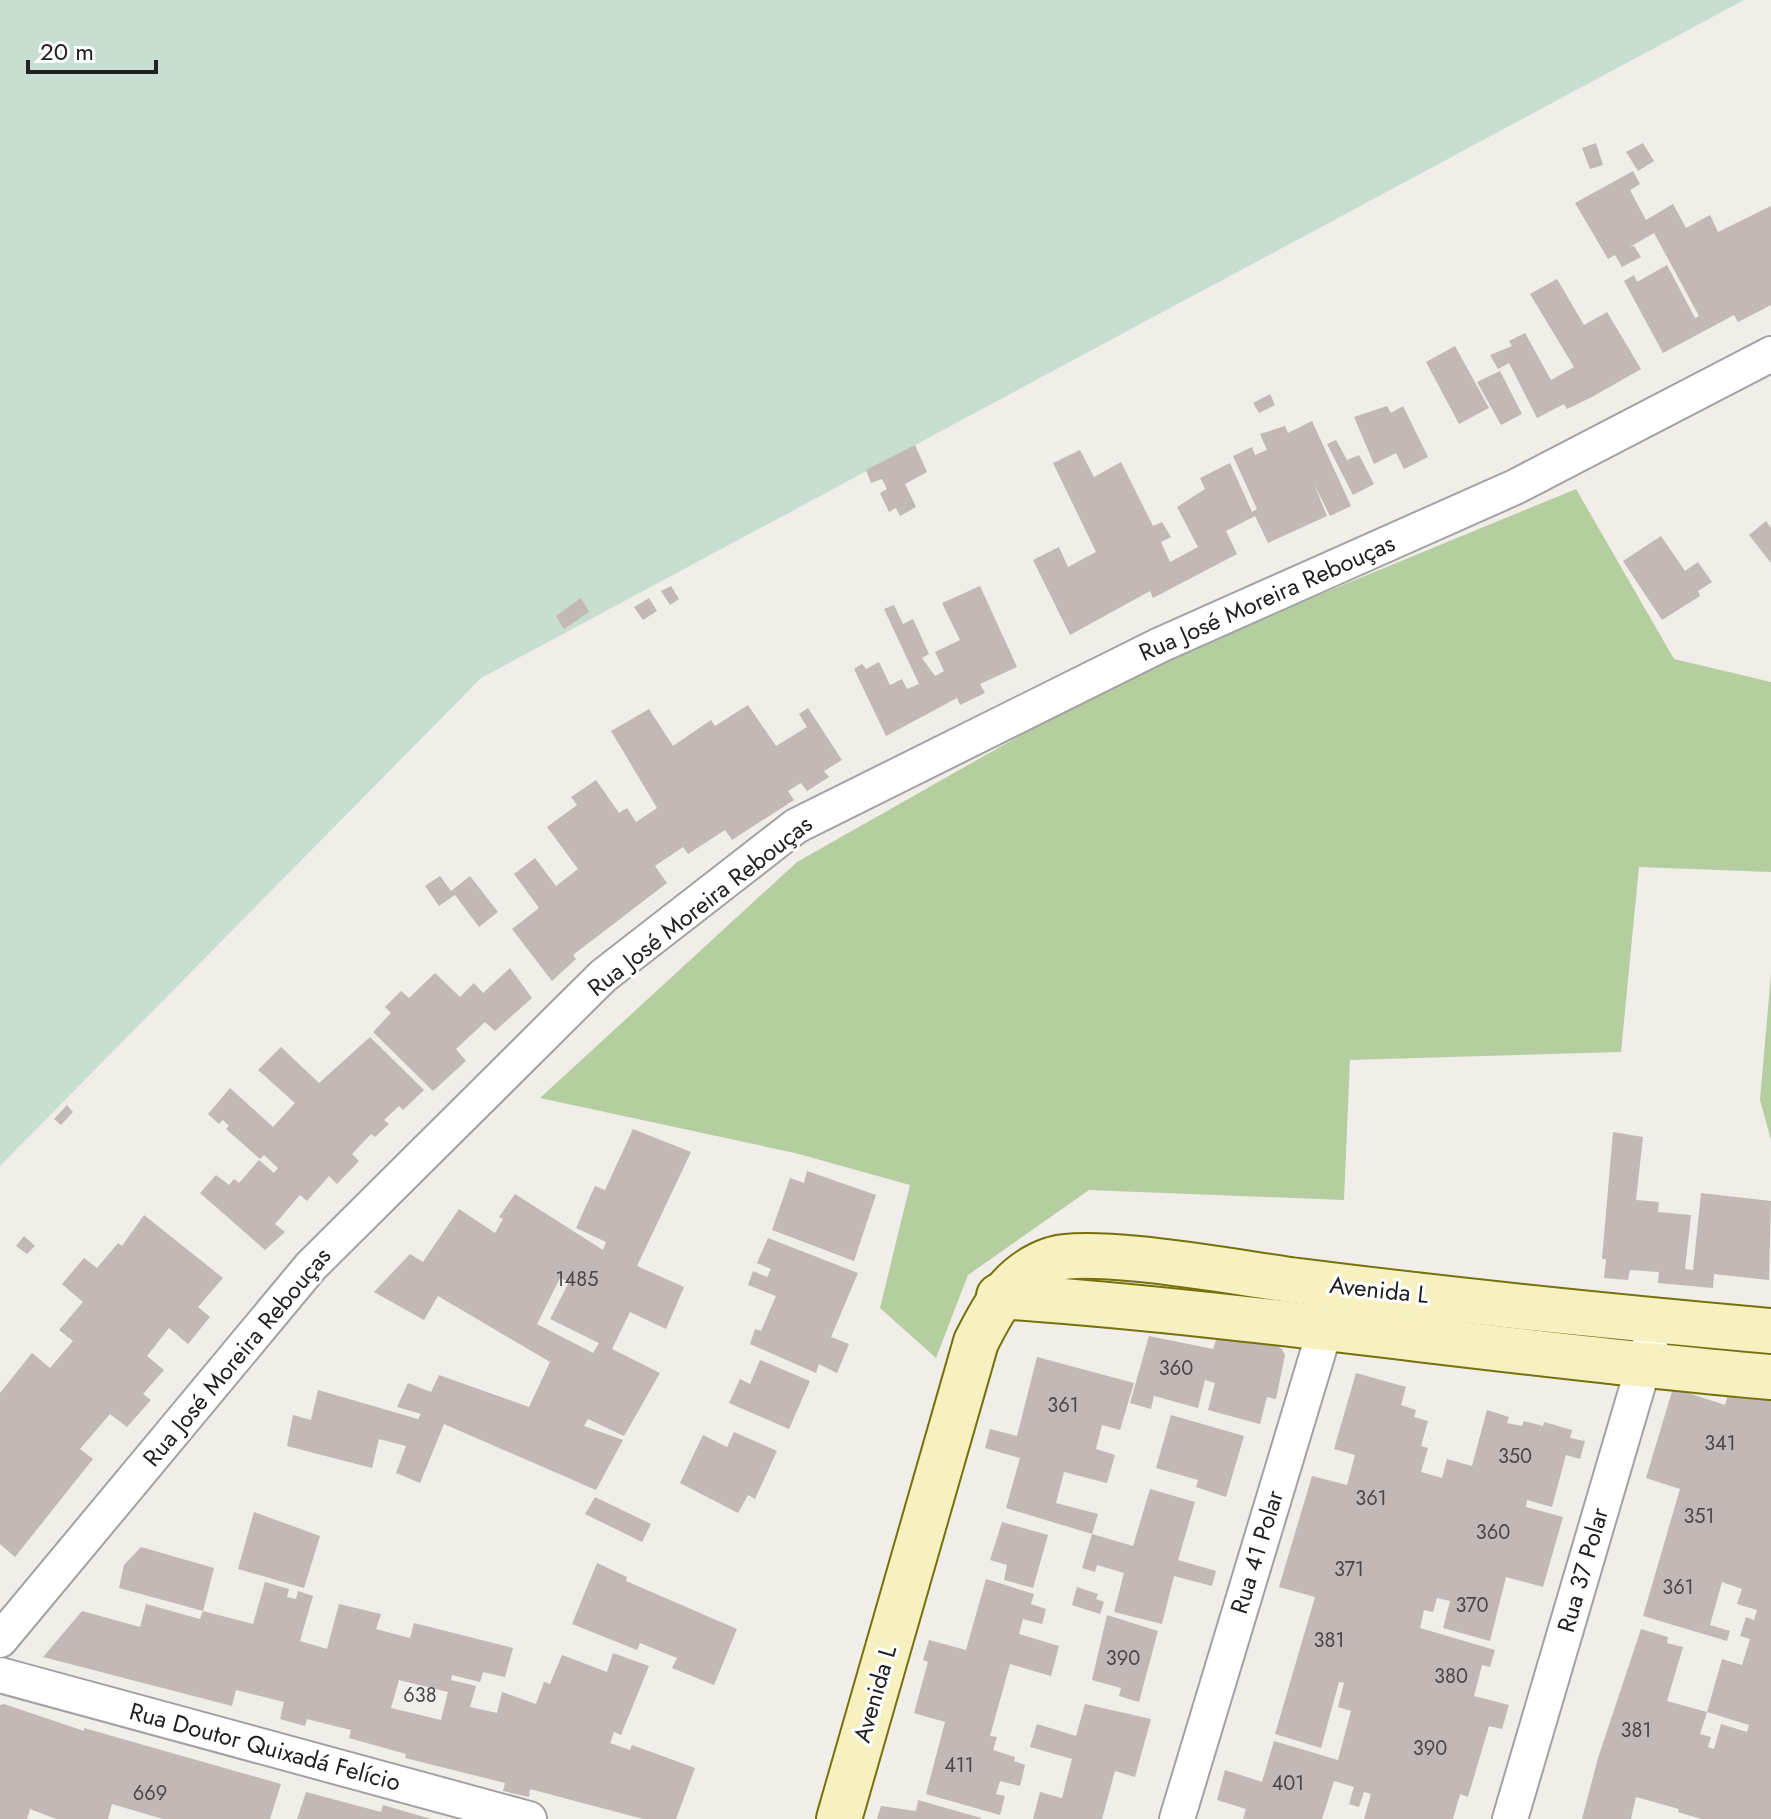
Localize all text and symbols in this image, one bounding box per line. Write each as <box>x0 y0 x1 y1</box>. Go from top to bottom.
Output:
scale bar <box>28 24 156 74</box>
text: 20 m <box>40 34 94 69</box>
street label: Rua José Moreira Rebouças <box>1133 525 1400 670</box>
street label: Rua José Moreira Rebouças <box>580 807 820 1005</box>
street label: Rua José Moreira Rebouças <box>134 1239 339 1474</box>
house number: 1485 <box>556 1265 598 1294</box>
street label: Avenida L <box>1328 1267 1430 1312</box>
house number: 360 <box>1159 1354 1193 1383</box>
house number: 361 <box>1047 1391 1079 1420</box>
house number: 341 <box>1704 1429 1736 1458</box>
house number: 350 <box>1498 1442 1532 1471</box>
house number: 361 <box>1355 1484 1387 1513</box>
street label: Rua 41 Polar <box>1221 1485 1292 1618</box>
house number: 351 <box>1683 1502 1715 1531</box>
street label: Rua 37 Polar <box>1548 1503 1617 1636</box>
house number: 360 <box>1476 1518 1510 1547</box>
house number: 371 <box>1334 1555 1364 1584</box>
house number: 361 <box>1662 1573 1694 1602</box>
house number: 370 <box>1455 1591 1489 1620</box>
house number: 381 <box>1314 1626 1344 1655</box>
street label: Avenida L <box>844 1641 905 1746</box>
house number: 390 <box>1106 1644 1140 1673</box>
house number: 380 <box>1434 1662 1468 1691</box>
house number: 638 <box>403 1681 437 1710</box>
street label: Rua Doutor Quixadá Felício <box>126 1693 405 1800</box>
house number: 381 <box>1621 1716 1651 1745</box>
house number: 390 <box>1413 1734 1447 1763</box>
house number: 411 <box>944 1751 974 1780</box>
house number: 401 <box>1272 1769 1304 1798</box>
house number: 669 <box>133 1779 167 1808</box>

